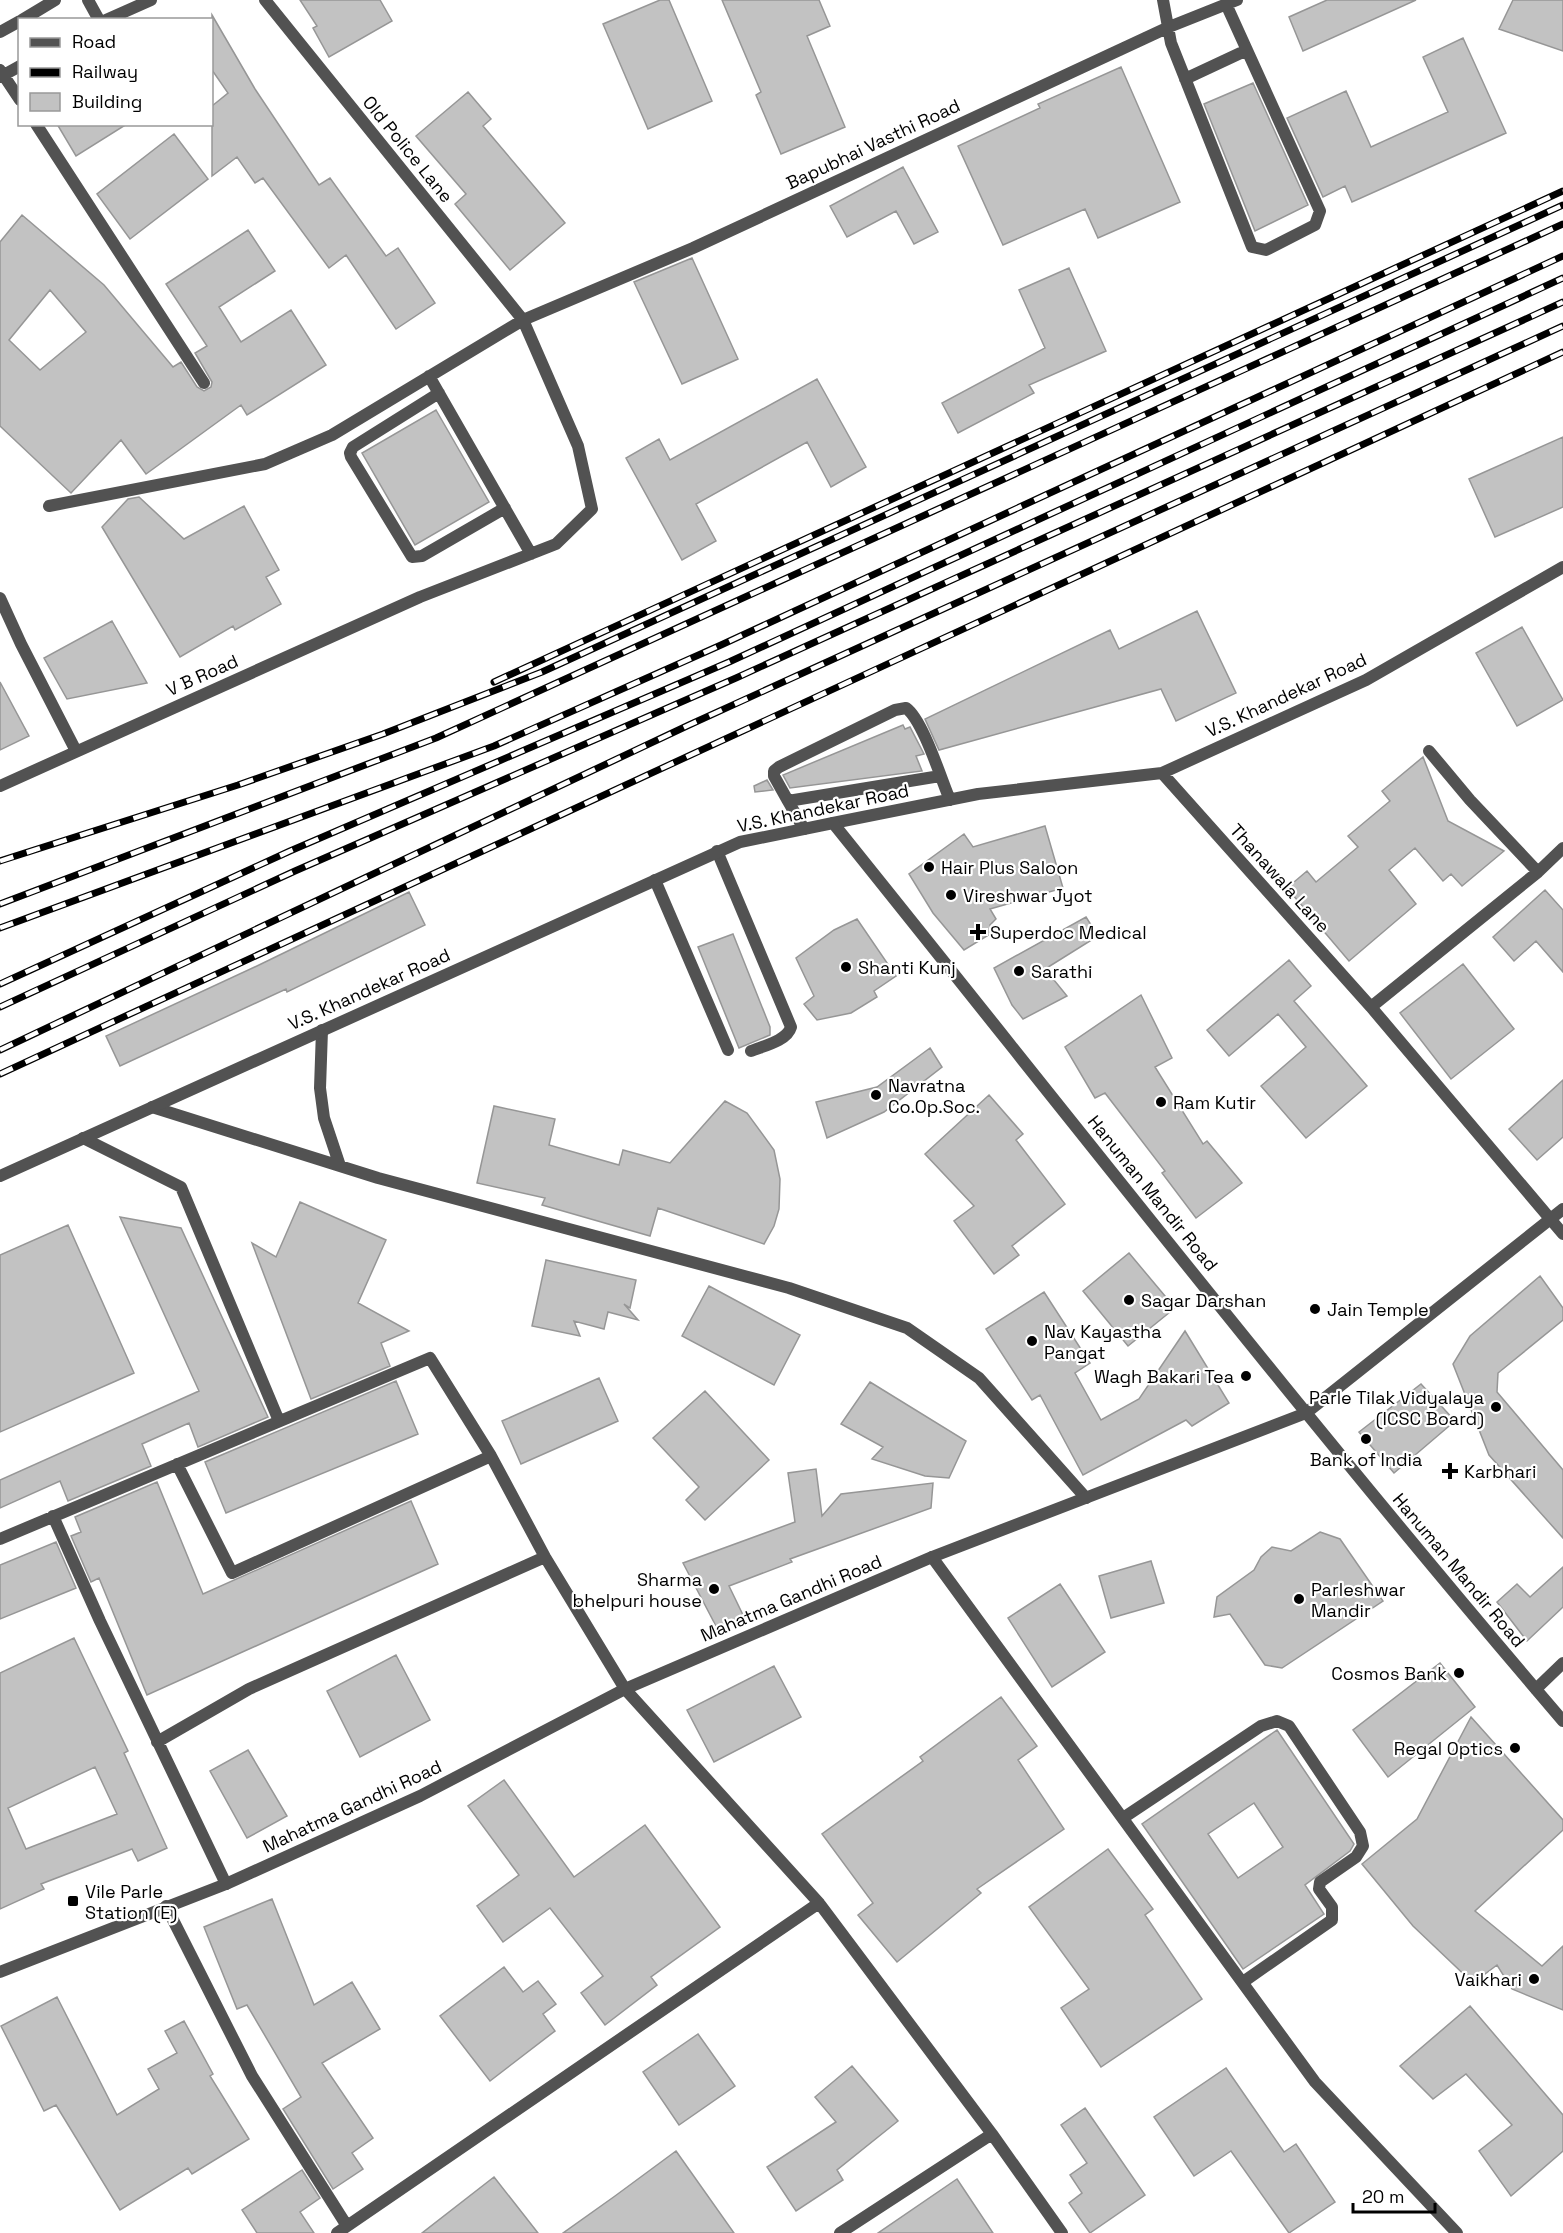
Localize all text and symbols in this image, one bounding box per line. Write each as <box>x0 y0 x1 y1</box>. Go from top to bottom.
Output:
legend <box>18 18 213 126</box>
text: Road <box>72 30 116 53</box>
text: Railway <box>72 60 138 83</box>
text: Building <box>72 90 142 113</box>
street label: Old Police Lane <box>358 91 458 207</box>
street label: Bapubhai Vasthi Road <box>782 94 964 194</box>
street label: V.S. Khandekar Road <box>1202 648 1370 742</box>
street label: V B Road <box>163 649 241 701</box>
street label: V.S. Khandekar Road <box>735 779 911 837</box>
street label: Thanawala Lane <box>1225 819 1335 937</box>
place label: Hair Plus Saloon <box>941 856 1078 879</box>
marker: Hair Plus Saloon <box>922 860 936 874</box>
place label: Vireshwar Jyot <box>963 884 1092 907</box>
marker: Vireshwar Jyot <box>944 888 958 902</box>
place label: Superdoc Medical <box>990 921 1147 944</box>
marker: Superdoc Medical <box>971 925 985 939</box>
street label: V.S. Khandekar Road <box>284 943 454 1035</box>
place label: Shanti Kunj <box>858 956 956 979</box>
marker: Shanti Kunj <box>839 960 853 974</box>
place label: Sarathi <box>1031 960 1092 983</box>
marker: Sarathi <box>1012 964 1026 978</box>
place label: Navratna Co.Op.Soc. <box>888 1074 980 1118</box>
marker: Navratna Co.Op.Soc. <box>869 1088 883 1102</box>
place label: Ram Kutir <box>1173 1091 1256 1114</box>
marker: Ram Kutir <box>1154 1095 1168 1109</box>
street label: Hanuman Mandir Road <box>1083 1110 1223 1276</box>
place label: Sagar Darshan <box>1141 1289 1266 1312</box>
marker: Sagar Darshan <box>1122 1293 1136 1307</box>
place label: Jain Temple <box>1327 1298 1429 1321</box>
marker: Jain Temple <box>1308 1302 1322 1316</box>
place label: Nav Kayastha Pangat <box>1044 1320 1162 1364</box>
marker: Nav Kayastha Pangat <box>1025 1334 1039 1348</box>
place label: Wagh Bakari Tea <box>1094 1365 1234 1388</box>
marker: Wagh Bakari Tea <box>1239 1369 1253 1383</box>
place label: Parle Tilak Vidyalaya (ICSC Board) <box>1309 1386 1484 1430</box>
marker: Parle Tilak Vidyalaya (ICSC Board) <box>1489 1400 1503 1414</box>
marker: Bank of India <box>1359 1432 1373 1446</box>
place label: Bank of India <box>1310 1448 1422 1471</box>
place label: Karbhari <box>1464 1460 1536 1483</box>
marker: Karbhari <box>1441 1462 1459 1480</box>
street label: Hanuman Mandir Road <box>1388 1488 1530 1652</box>
street label: Mahatma Gandhi Road <box>697 1549 885 1647</box>
place label: Sharma bhelpuri house <box>573 1568 702 1612</box>
place label: Parleshwar Mandir <box>1311 1578 1406 1622</box>
marker: Sharma bhelpuri house <box>707 1582 721 1596</box>
marker: Parleshwar Mandir <box>1292 1592 1306 1606</box>
place label: Cosmos Bank <box>1331 1662 1447 1685</box>
marker: Cosmos Bank <box>1452 1666 1466 1680</box>
place label: Regal Optics <box>1394 1737 1503 1760</box>
marker: Regal Optics <box>1508 1741 1522 1755</box>
street label: Mahatma Gandhi Road <box>259 1754 445 1858</box>
place label: Vile Parle Station (E) <box>85 1880 177 1924</box>
marker: Vile Parle Station (E) <box>66 1894 80 1908</box>
place label: Vaikhari <box>1454 1968 1522 1991</box>
marker: Vaikhari <box>1527 1972 1541 1986</box>
scale bar <box>1353 2176 1436 2214</box>
text: 20 m <box>1362 2185 1405 2208</box>

